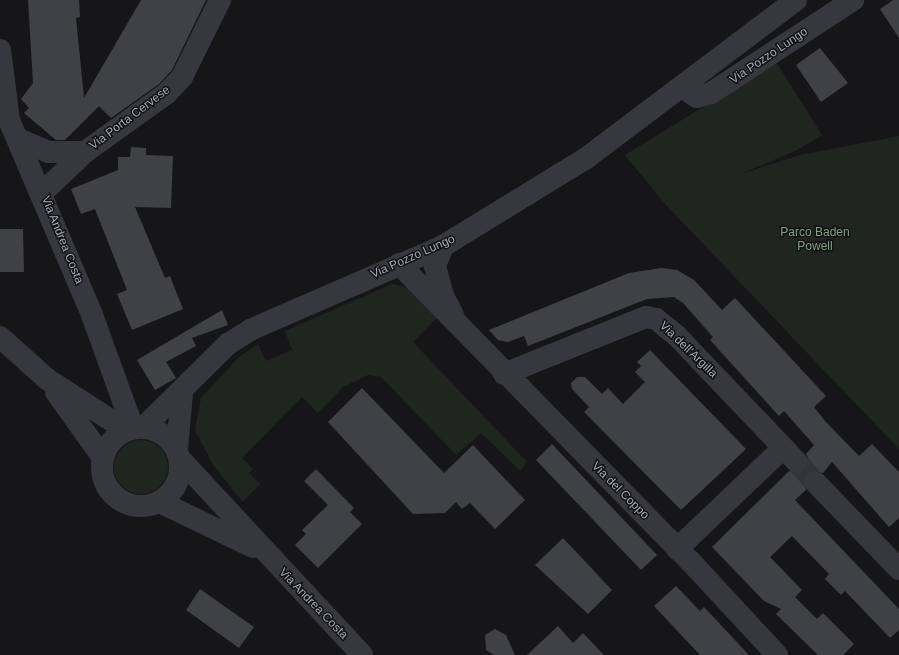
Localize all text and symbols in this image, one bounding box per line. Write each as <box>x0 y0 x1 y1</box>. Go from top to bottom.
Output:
street label: Via Pozzo Lungo <box>727 25 811 87</box>
street label: Via Porta Cervese <box>87 83 173 153</box>
street label: Via Andrea Costa <box>38 194 86 286</box>
park label: Parco Baden Powell <box>780 226 850 254</box>
street label: Via Pozzo Lungo <box>369 232 457 282</box>
street label: Via dell'Argilla <box>656 319 720 381</box>
street label: Via del Coppo <box>588 459 652 523</box>
street label: Via Andrea Costa <box>275 565 351 643</box>

